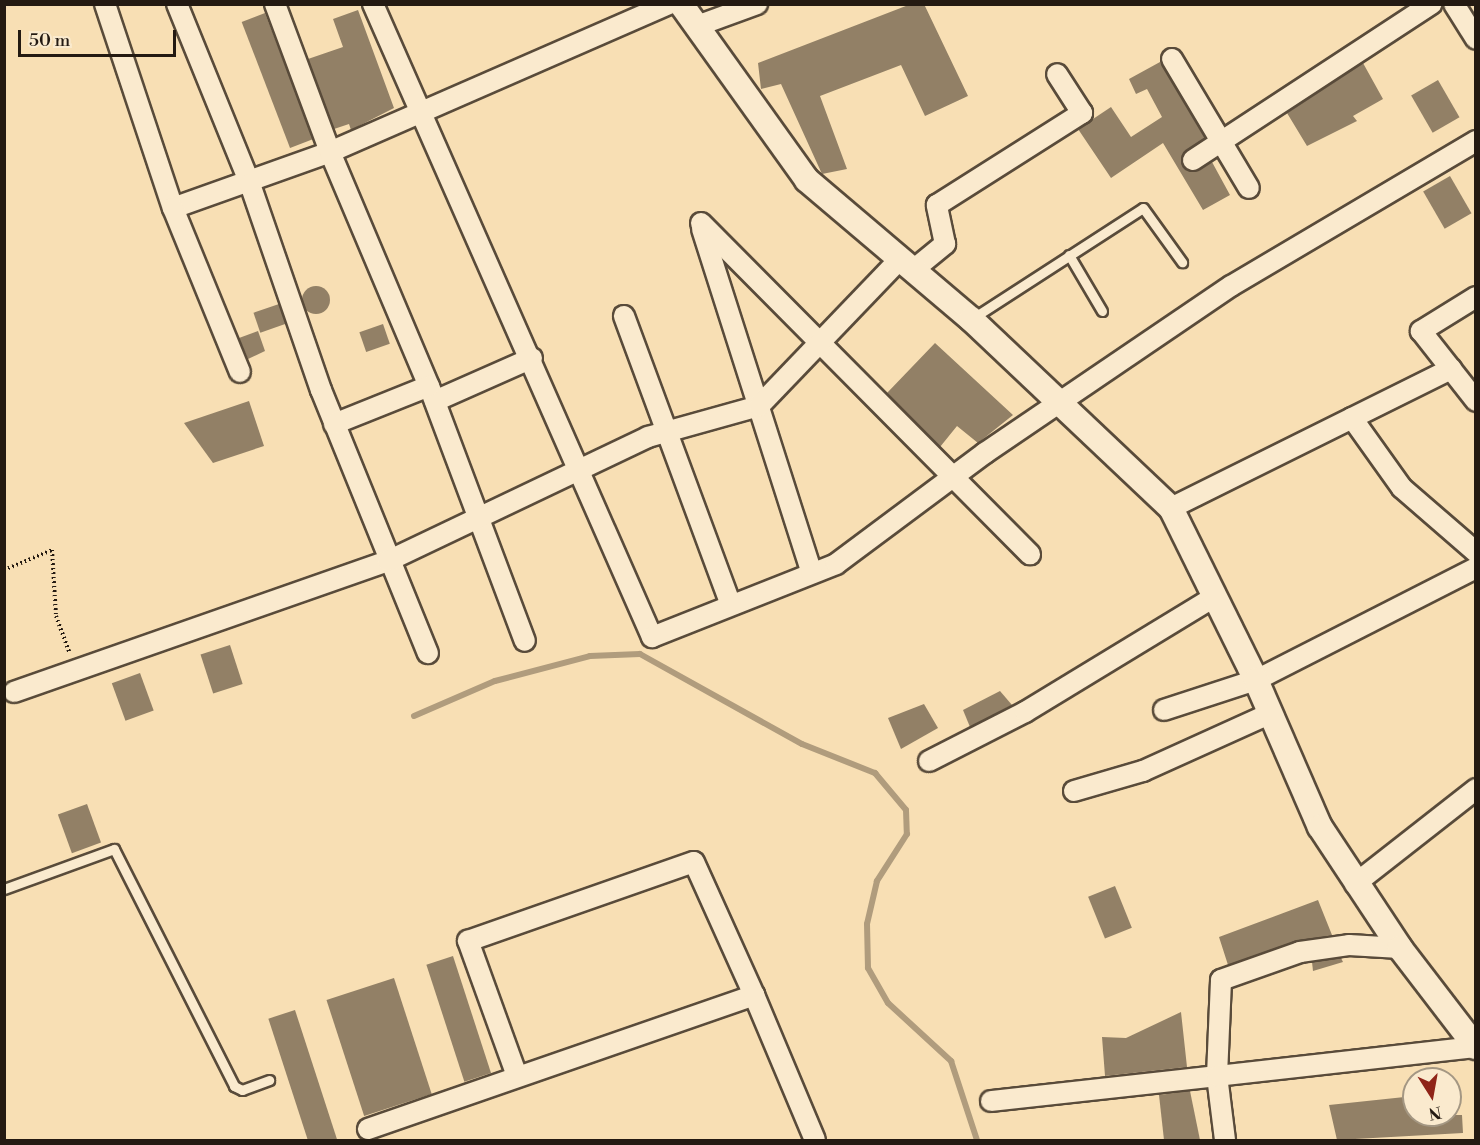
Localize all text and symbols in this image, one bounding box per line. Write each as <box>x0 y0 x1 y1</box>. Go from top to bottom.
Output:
scale bar <box>21 18 178 56</box>
text: 50 m <box>29 29 70 52</box>
north arrow <box>1402 1067 1462 1127</box>
text: N <box>1427 1102 1443 1124</box>

